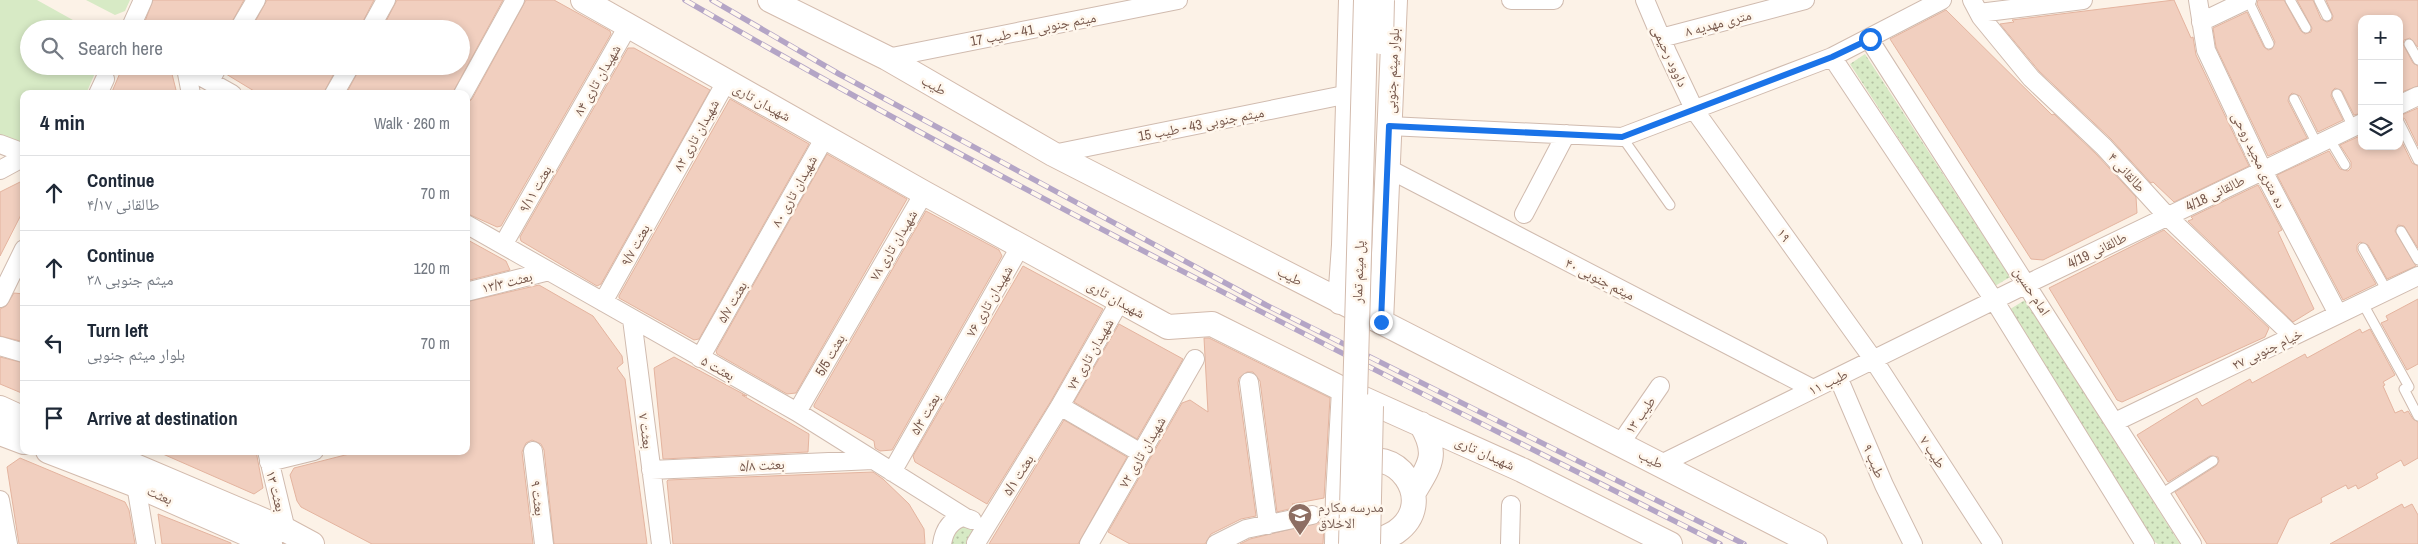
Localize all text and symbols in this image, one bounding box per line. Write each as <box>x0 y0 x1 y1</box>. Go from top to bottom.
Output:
street label: ۸ متری مهدیه <box>1683 6 1753 40</box>
street label: میثم جنوبی 41 - طیب 17 <box>968 8 1098 51</box>
map controls <box>2358 15 2403 150</box>
button: + <box>2358 15 2403 60</box>
search box <box>20 20 470 75</box>
street label: داوود رحیمی <box>1648 22 1692 90</box>
street label: بلوار میثم جنوبی <box>1381 28 1404 114</box>
route start <box>1859 28 1882 51</box>
icon: search <box>38 34 66 62</box>
text: Search here <box>78 35 163 61</box>
street label: شهیدان تاری ۸۴ <box>569 41 625 119</box>
button: − <box>2358 60 2403 105</box>
street label: طیب <box>918 71 950 99</box>
street label: شهیدان تاری <box>730 79 794 125</box>
street label: شهیدان تاری ۸۲ <box>669 96 723 174</box>
street label: میثم جنوبی 43 - طیب 15 <box>1136 103 1266 146</box>
button: layers <box>2358 105 2403 150</box>
text: 4 min <box>40 108 85 137</box>
street label: ده متری مجید روحی <box>2228 109 2290 211</box>
text: Walk · 260 m <box>374 112 450 134</box>
street label: طالقانی ۴ <box>2104 148 2150 196</box>
street label: شهیدان تاری ۸۰ <box>767 152 821 230</box>
street label: بعثت ۹/۱۱ <box>514 162 556 216</box>
text: Continue <box>87 167 155 193</box>
street label: طالقانی 4/18 <box>2182 171 2248 215</box>
icon: ahead <box>40 179 68 207</box>
text: 70 m <box>421 182 450 204</box>
text: طالقانی ۴/۱۷ <box>87 193 159 215</box>
street label: شهیدان تاری ۷۸ <box>865 206 921 284</box>
street label: بعثت ۹/۷ <box>616 221 654 269</box>
street label: ۱۹ <box>1773 225 1795 245</box>
street label: طالقانی 4/19 <box>2064 228 2130 272</box>
street label: پل میثم تمار <box>1348 240 1369 305</box>
text: Continue <box>87 242 155 268</box>
icon: ahead <box>40 254 68 282</box>
street label: میثم جنوبی ۴۰ <box>1562 254 1638 305</box>
text: 120 m <box>414 257 450 279</box>
street label: شهیدان تاری ۷۶ <box>961 262 1017 340</box>
street label: طیب <box>1274 262 1306 290</box>
street label: امام حسین <box>2009 263 2054 319</box>
street label: بعثت ۱۳/۳ <box>480 267 534 297</box>
text: میثم جنوبی ۳۸ <box>87 268 174 290</box>
street label: شهیدان تاری <box>1084 276 1148 322</box>
street label: بعثت ۵/۷ <box>713 278 751 326</box>
route end <box>1370 311 1393 334</box>
street label: شهیدان تاری ۷۴ <box>1062 315 1118 393</box>
text: Turn left <box>87 317 148 343</box>
street label: خیام جنوبی ۲۷ <box>2229 324 2306 375</box>
icon: left <box>40 329 68 357</box>
street label: بعثت 5/5 <box>811 331 849 379</box>
text: 70 m <box>421 332 450 354</box>
text: بلوار میثم جنوبی <box>87 343 185 365</box>
street label: بعثت ۵ <box>698 351 738 385</box>
street label: طیب ۱۱ <box>1805 365 1851 399</box>
street label: بعثت ۵/۳ <box>906 390 944 438</box>
street label: طیب ۱۳ <box>1621 393 1659 437</box>
icon: arrive <box>40 404 68 432</box>
text: Arrive at destination <box>87 405 238 431</box>
street label: بعثت ۷ <box>635 412 657 450</box>
street label: شهیدان تاری ۷۲ <box>1114 413 1170 491</box>
street label: شهیدان تاری <box>1452 432 1518 474</box>
street label: طیب ۷ <box>1916 432 1950 472</box>
street label: طیب ۹ <box>1859 441 1889 481</box>
street label: طیب <box>1635 445 1667 473</box>
street label: بعثت ۵/۱ <box>998 451 1038 499</box>
street label: بعثت ۵/۸ <box>739 455 785 475</box>
street label: بعثت ۱۳ <box>262 468 290 514</box>
street label: بعثت ۹ <box>527 479 549 517</box>
street label: بعثت <box>144 481 176 509</box>
place label: مدرسه مکارم الاخلاق <box>1318 498 1384 532</box>
school or university icon: مدرسه مکارم الاخلاق <box>1287 502 1313 536</box>

